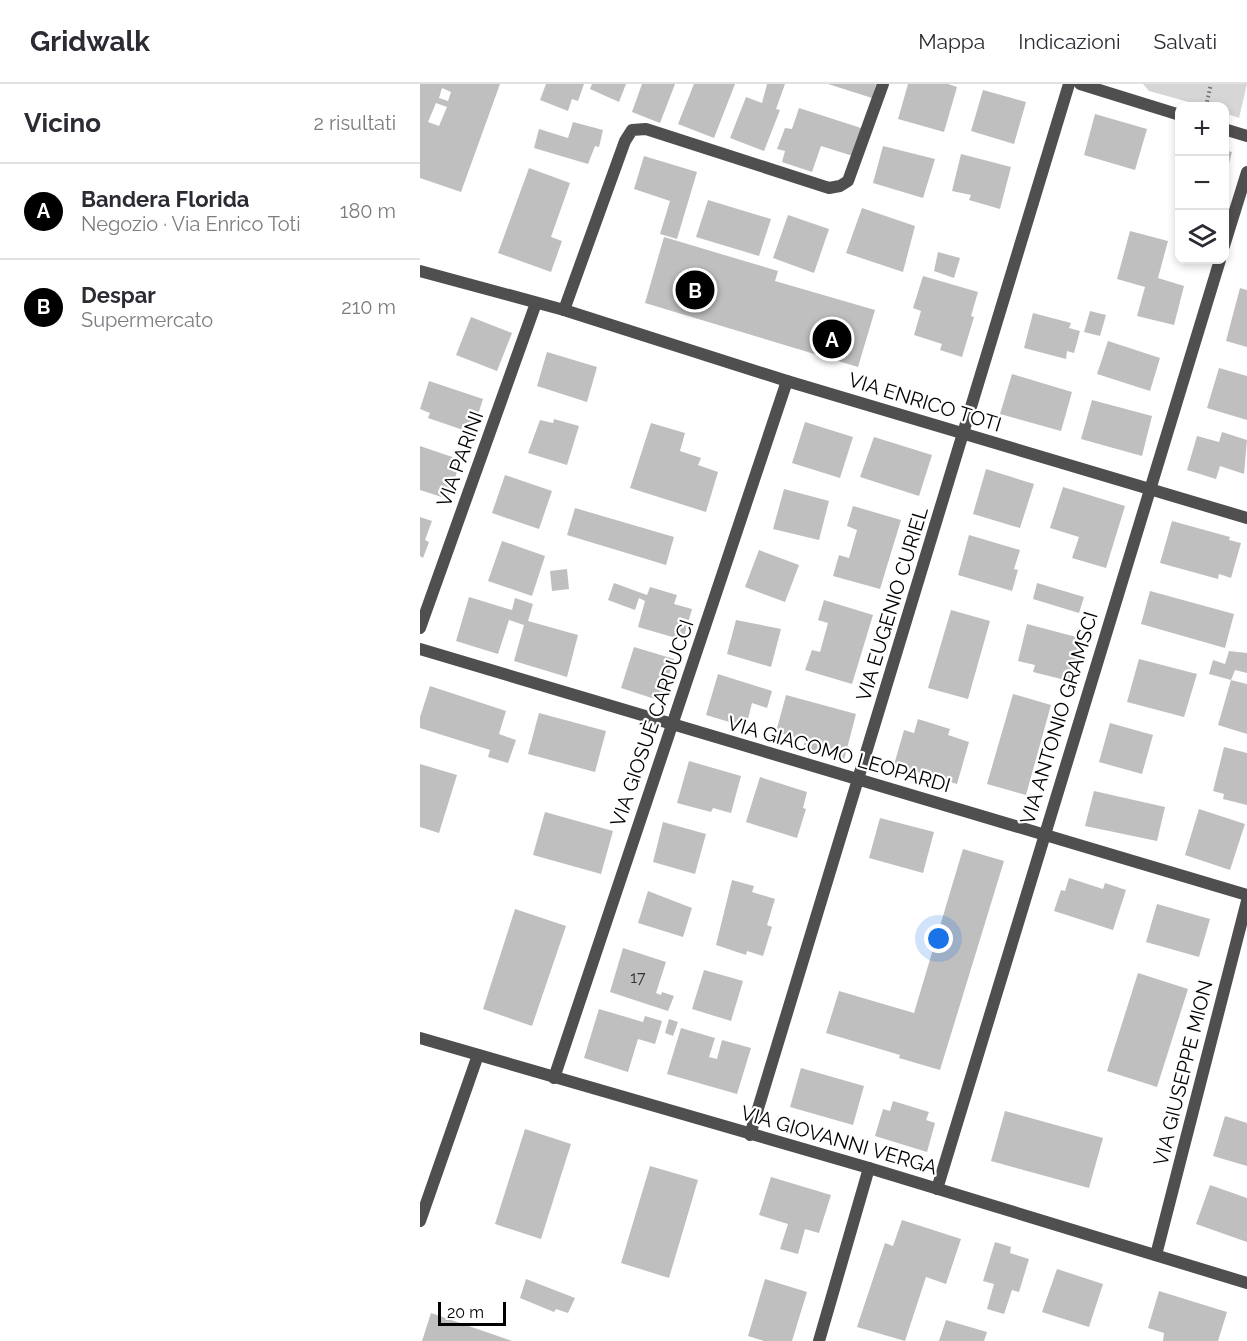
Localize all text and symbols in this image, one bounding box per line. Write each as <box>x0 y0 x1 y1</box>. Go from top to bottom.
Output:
text: Gridwalk <box>30 25 150 58</box>
text: Mappa <box>918 29 985 54</box>
text: Indicazioni <box>1018 29 1121 54</box>
text: Salvati <box>1154 29 1217 54</box>
map controls <box>1175 102 1229 264</box>
button: + <box>1175 102 1229 156</box>
text: Vicino <box>24 108 101 138</box>
text: 2 risultati <box>314 111 396 135</box>
button: − <box>1175 156 1229 210</box>
text: Bandera Florida <box>81 186 249 212</box>
text: A <box>37 199 50 223</box>
text: 180 m <box>340 199 396 223</box>
button: layers <box>1175 210 1229 264</box>
text: Negozio · Via Enrico Toti <box>81 212 301 236</box>
pin: B <box>676 268 714 312</box>
text: Despar <box>81 282 156 308</box>
text: B <box>37 295 50 319</box>
text: 210 m <box>341 295 396 319</box>
text: Supermercato <box>81 308 213 332</box>
pin: A <box>812 316 852 362</box>
street label: VIA ENRICO TOTI <box>846 367 1004 437</box>
street label: VIA PARINI <box>432 408 488 510</box>
street label: VIA EUGENIO CURIEL <box>851 504 933 704</box>
street label: VIA ANTONIO GRAMSCI <box>1015 609 1103 827</box>
street label: VIA GIOSUÈ CARDUCCI <box>605 616 699 830</box>
street label: VIA GIACOMO LEOPARDI <box>725 711 953 797</box>
your location <box>924 924 953 953</box>
house number: 17 <box>630 968 646 987</box>
street label: VIA GIUSEPPE MION <box>1148 978 1218 1168</box>
street label: VIA GIOVANNI VERGA <box>738 1100 940 1180</box>
scale bar <box>438 1299 506 1326</box>
text: 20 m <box>447 1303 484 1322</box>

